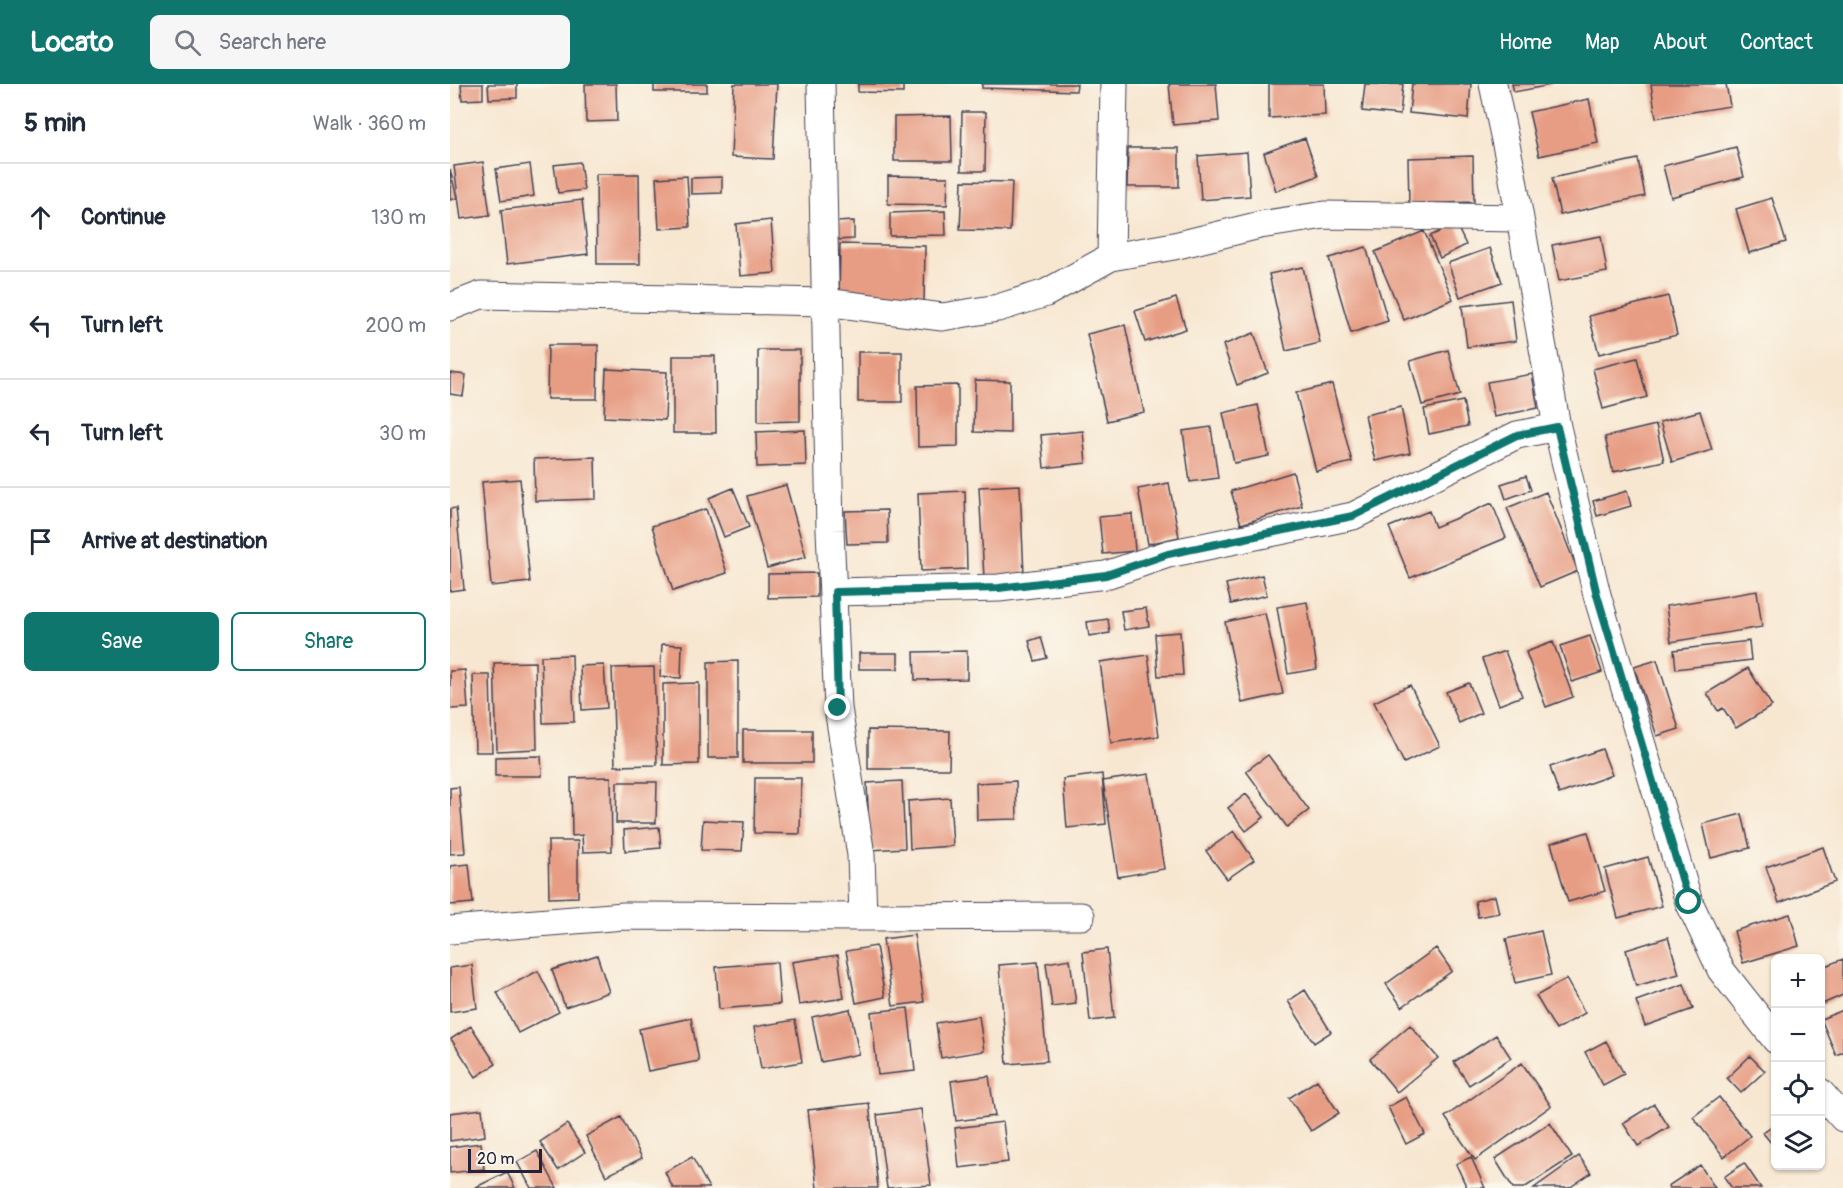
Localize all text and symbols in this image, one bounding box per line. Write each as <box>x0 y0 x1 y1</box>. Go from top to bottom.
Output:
search box <box>150 15 570 69</box>
text: Locato <box>30 25 114 60</box>
icon: search <box>171 26 204 59</box>
text: Search here <box>219 28 326 56</box>
text: Home <box>1499 29 1552 56</box>
text: Map <box>1585 29 1620 56</box>
text: About <box>1653 29 1707 56</box>
text: Contact <box>1740 29 1813 56</box>
text: 5 min <box>24 107 86 139</box>
text: Walk · 360 m <box>313 111 426 136</box>
icon: ahead <box>24 201 57 234</box>
text: Continue <box>81 203 165 231</box>
text: 130 m <box>371 205 426 230</box>
icon: left <box>24 309 57 342</box>
text: Turn left <box>81 311 163 339</box>
text: 200 m <box>365 313 426 338</box>
icon: left <box>24 417 57 450</box>
text: Turn left <box>81 419 163 447</box>
text: 30 m <box>379 421 426 446</box>
icon: arrive <box>24 525 57 558</box>
text: Arrive at destination <box>81 527 267 555</box>
button: Save <box>24 612 219 671</box>
button: Share <box>231 612 426 671</box>
route end <box>824 694 850 720</box>
route start <box>1675 888 1701 914</box>
map controls <box>1771 954 1825 1170</box>
button: + <box>1771 954 1825 1008</box>
button: − <box>1771 1008 1825 1062</box>
button: locate <box>1771 1062 1825 1116</box>
button: layers <box>1771 1116 1825 1170</box>
scale bar <box>468 1146 542 1174</box>
text: 20 m <box>477 1149 515 1169</box>

